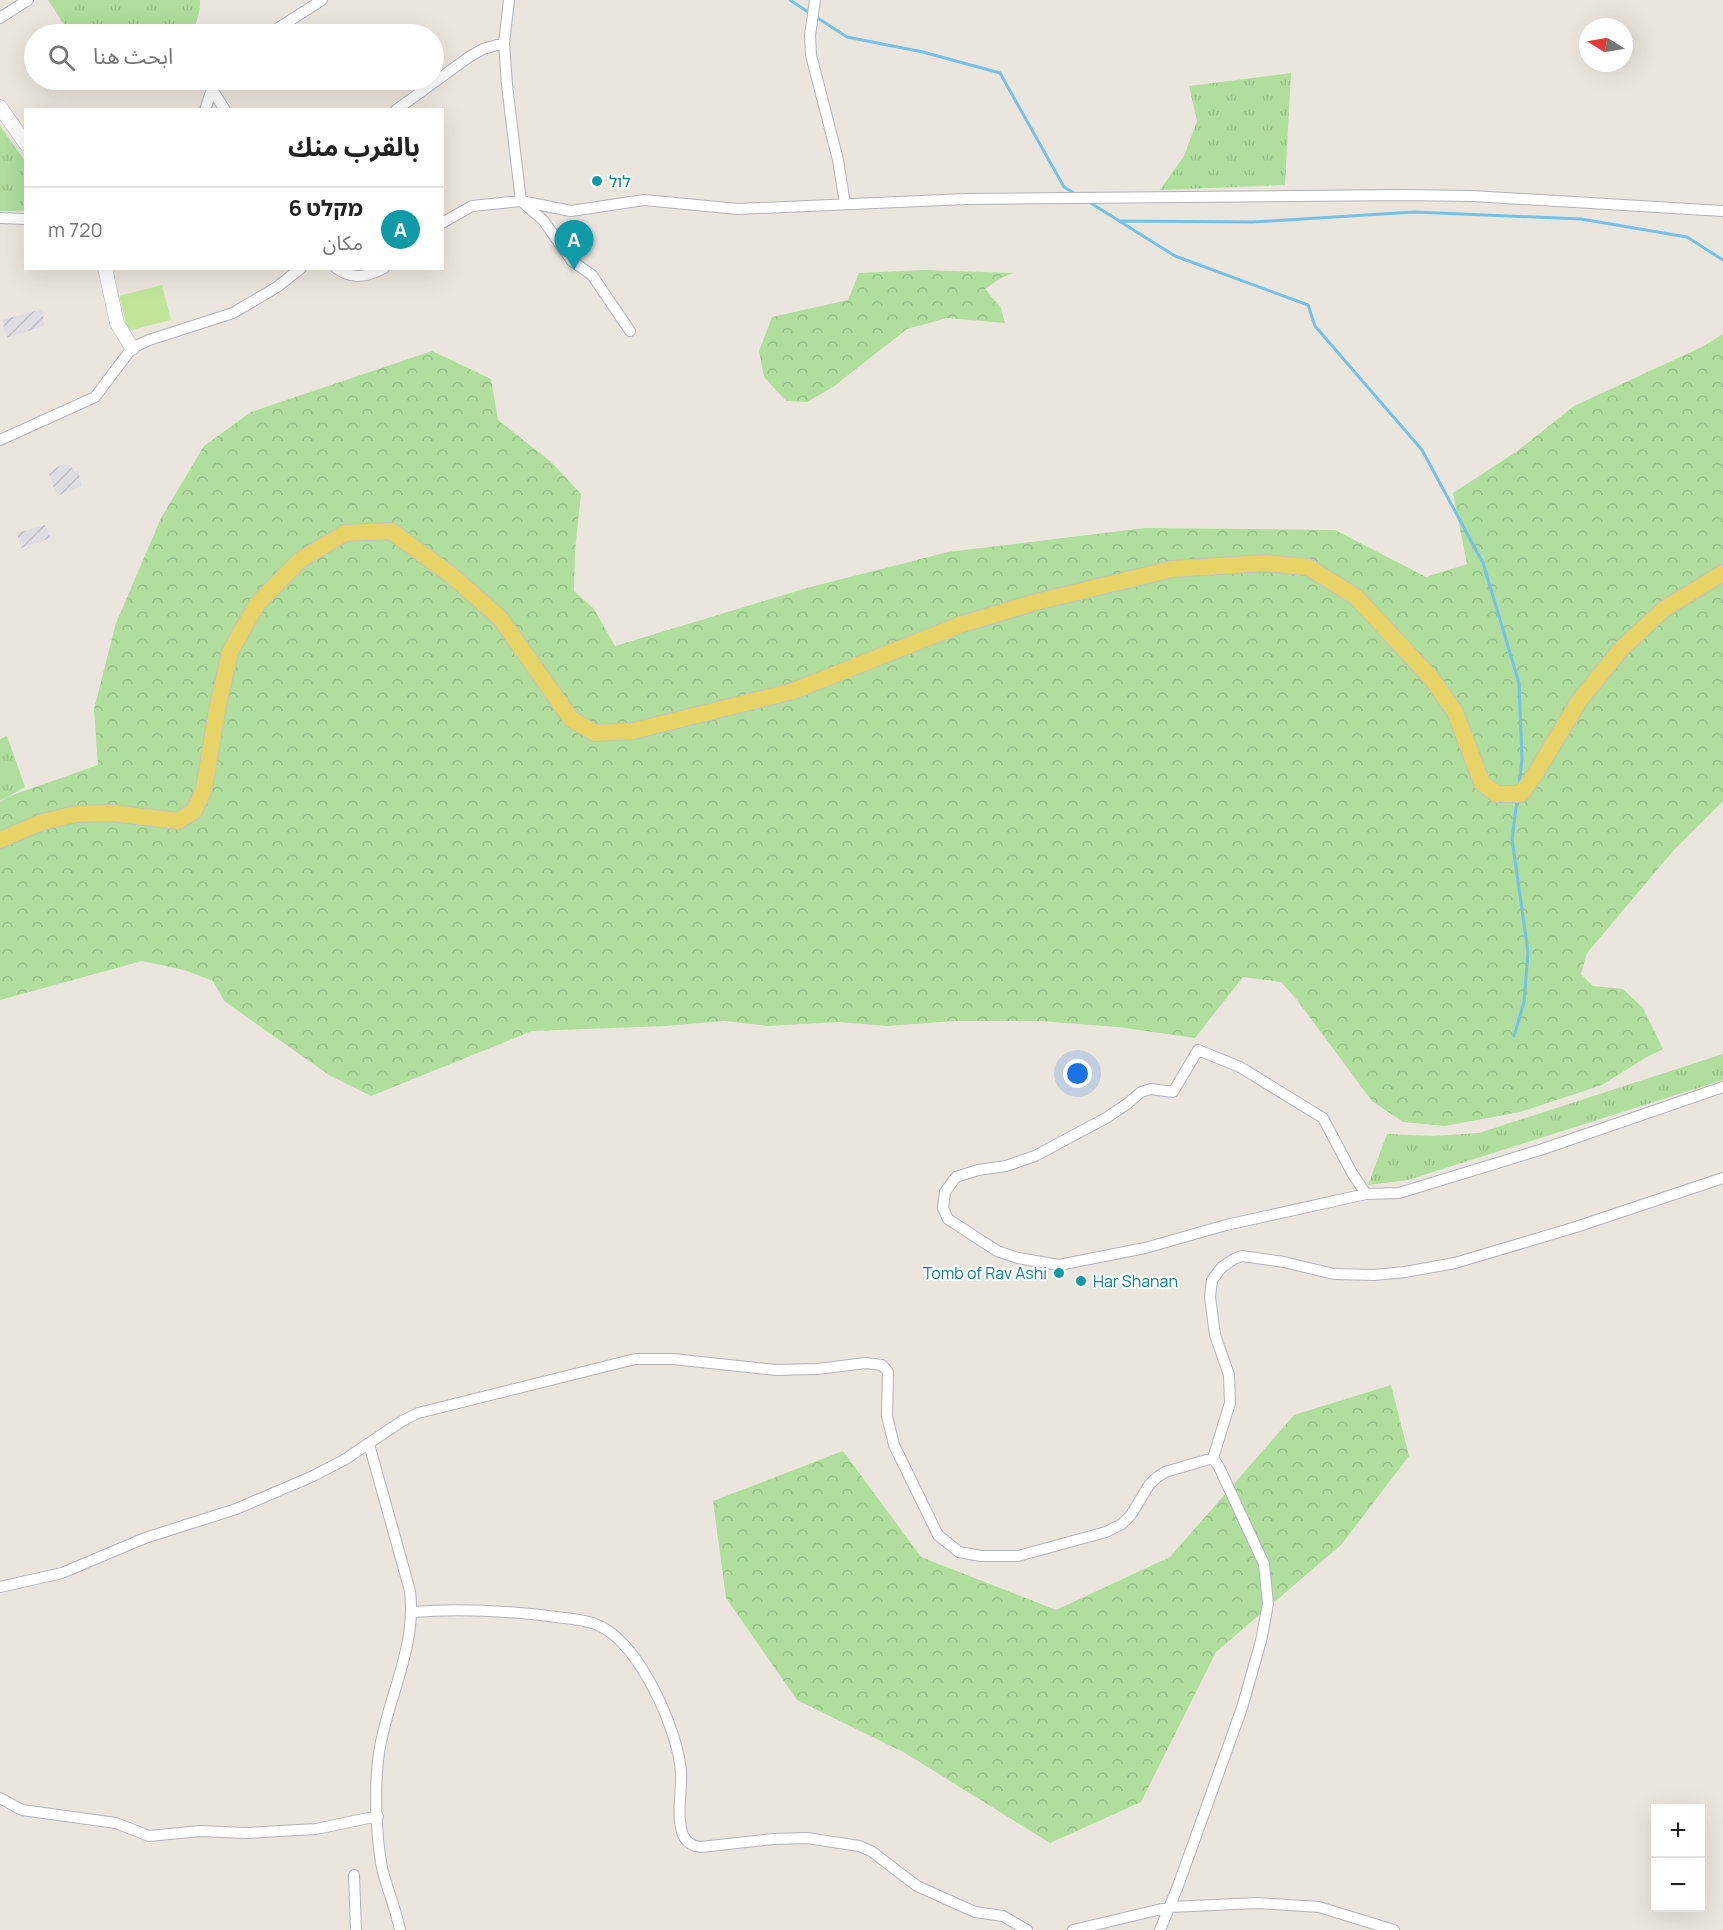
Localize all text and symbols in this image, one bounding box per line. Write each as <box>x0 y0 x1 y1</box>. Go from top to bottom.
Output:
north arrow <box>1579 18 1633 72</box>
search box <box>24 24 444 90</box>
icon: search <box>45 41 78 74</box>
text: ابحث هنا <box>93 41 173 71</box>
text: بالقرب منك <box>288 128 420 164</box>
place label: לול <box>609 170 631 192</box>
marker: לול <box>590 174 604 188</box>
text: מקלט 6 <box>288 193 363 223</box>
text: 720 m <box>48 216 103 243</box>
text: A <box>394 216 407 243</box>
pin: A <box>554 220 594 270</box>
text: مكان <box>323 229 363 256</box>
your location <box>1063 1059 1092 1088</box>
place label: Tomb of Rav Ashi <box>923 1262 1047 1284</box>
marker: Tomb of Rav Ashi <box>1052 1266 1066 1280</box>
place label: Har Shanan <box>1093 1270 1178 1292</box>
marker: Har Shanan <box>1074 1274 1088 1288</box>
map controls <box>1651 1804 1705 1912</box>
button: + <box>1651 1804 1705 1858</box>
button: − <box>1651 1858 1705 1912</box>

